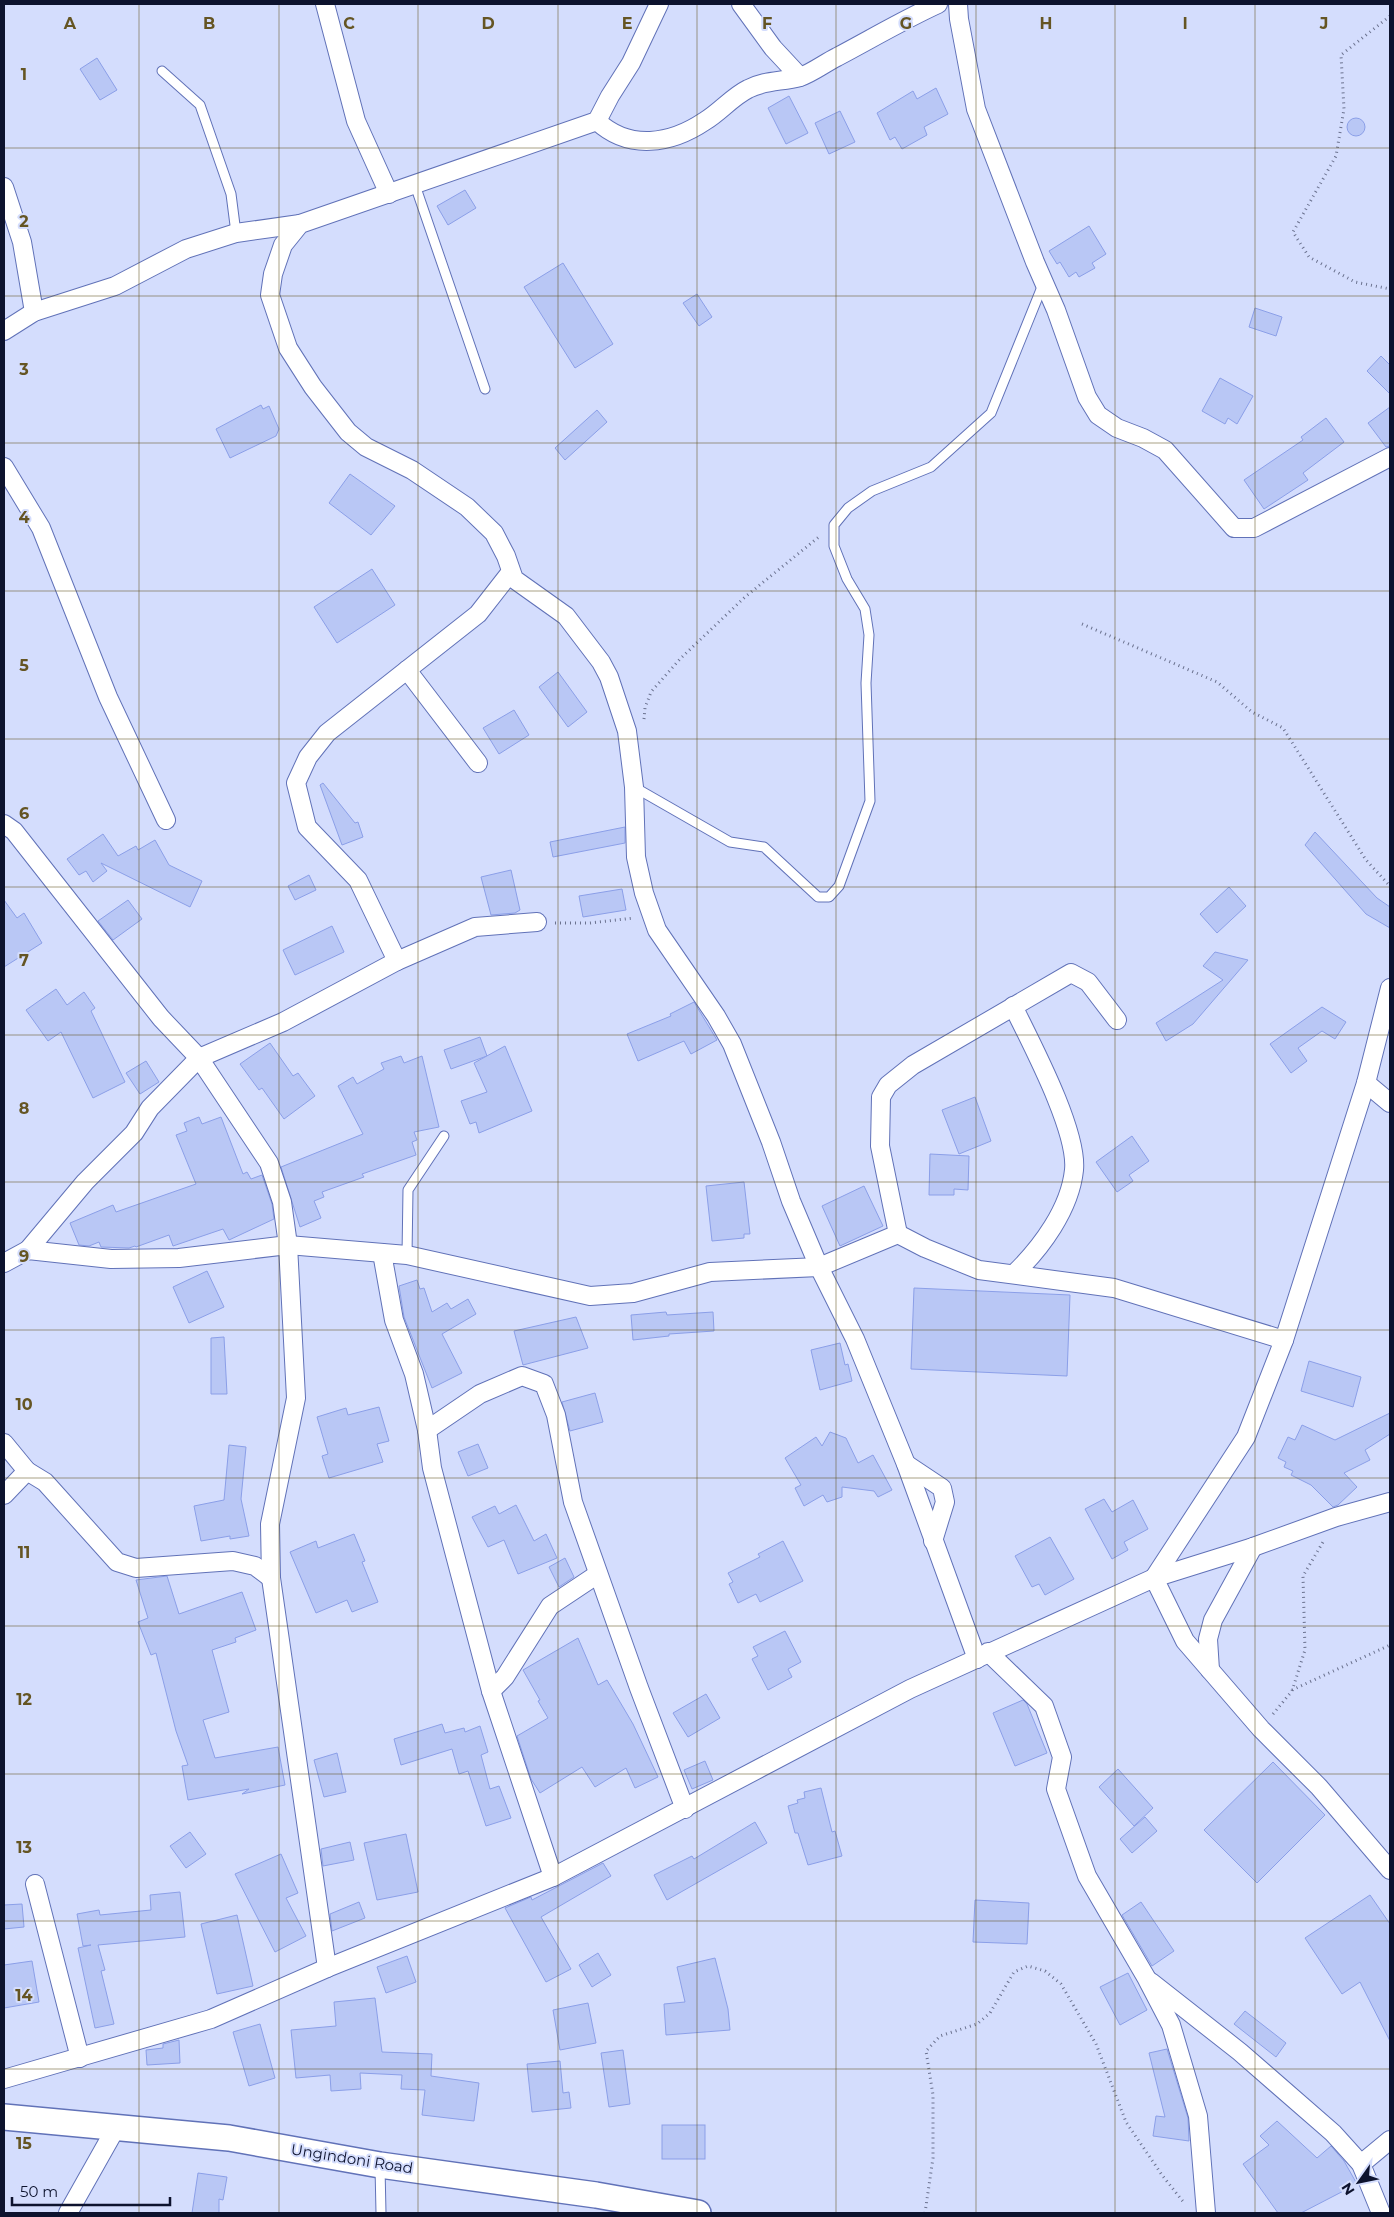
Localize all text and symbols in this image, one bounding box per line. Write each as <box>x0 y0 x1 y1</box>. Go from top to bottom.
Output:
text: A <box>63 14 77 33</box>
text: B <box>203 14 215 33</box>
text: C <box>343 14 355 33</box>
text: D <box>481 14 495 33</box>
text: E <box>622 14 632 33</box>
text: F <box>762 14 772 33</box>
text: G <box>900 14 912 33</box>
text: H <box>1040 14 1052 33</box>
text: I <box>1182 14 1188 33</box>
text: J <box>1319 14 1328 33</box>
text: 1 <box>21 65 27 84</box>
text: 2 <box>19 212 29 231</box>
text: 3 <box>18 360 29 379</box>
text: 4 <box>18 508 30 527</box>
text: 5 <box>19 656 29 675</box>
text: 6 <box>19 804 29 823</box>
text: 7 <box>19 951 29 970</box>
text: 8 <box>19 1099 29 1118</box>
text: 9 <box>19 1247 29 1266</box>
text: 10 <box>15 1395 33 1414</box>
text: 11 <box>18 1543 30 1562</box>
text: 12 <box>16 1690 32 1709</box>
text: 13 <box>16 1838 32 1857</box>
text: 14 <box>15 1986 33 2005</box>
text: 15 <box>16 2134 32 2153</box>
street label: Ungindoni Road <box>290 2139 414 2178</box>
north arrow <box>1334 2157 1384 2207</box>
scale bar <box>12 2174 170 2206</box>
text: N <box>1337 2179 1359 2199</box>
text: 50 m <box>20 2182 58 2201</box>

